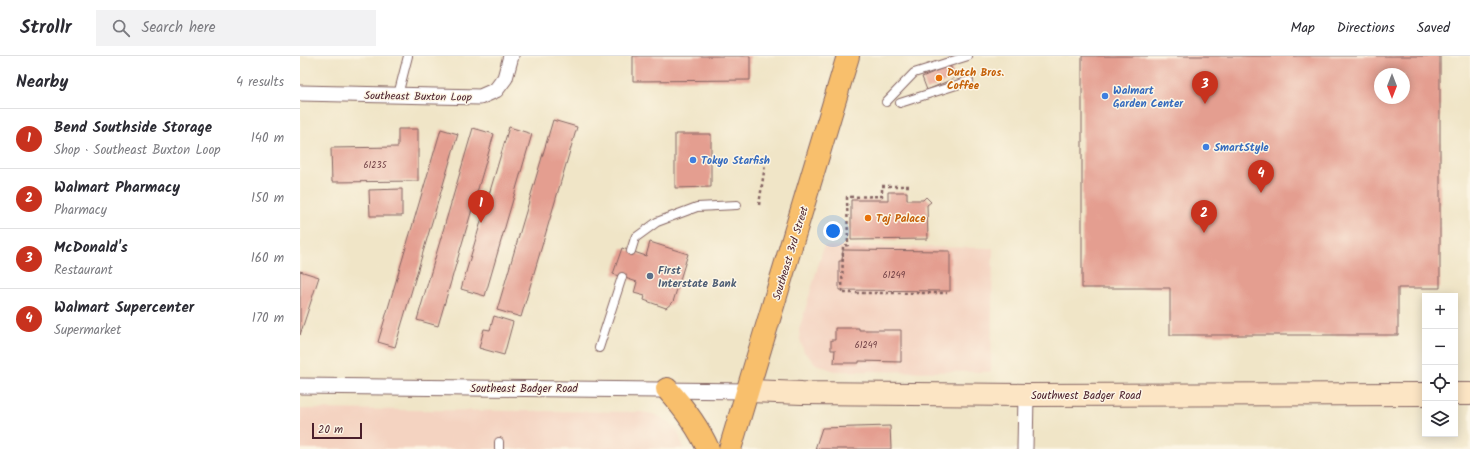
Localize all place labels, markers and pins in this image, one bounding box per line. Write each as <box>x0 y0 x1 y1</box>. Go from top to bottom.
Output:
place label: Dutch Bros. Coffee <box>947 64 1004 95</box>
pin: 3 <box>1192 71 1218 104</box>
marker: Dutch Bros. Coffee <box>934 73 944 83</box>
place label: Walmart Garden Center <box>1113 82 1184 113</box>
marker: Walmart Garden Center <box>1100 91 1110 101</box>
place label: SmartStyle <box>1214 139 1269 157</box>
marker: SmartStyle <box>1201 142 1211 152</box>
place label: Tokyo Starfish <box>701 152 770 170</box>
marker: Tokyo Starfish <box>688 155 698 165</box>
pin: 4 <box>1248 160 1274 193</box>
pin: 1 <box>468 190 494 223</box>
pin: 2 <box>1191 200 1217 233</box>
place label: Taj Palace <box>876 210 926 228</box>
marker: Taj Palace <box>863 213 873 223</box>
place label: First Interstate Bank <box>658 262 737 293</box>
marker: First Interstate Bank <box>645 271 655 281</box>

